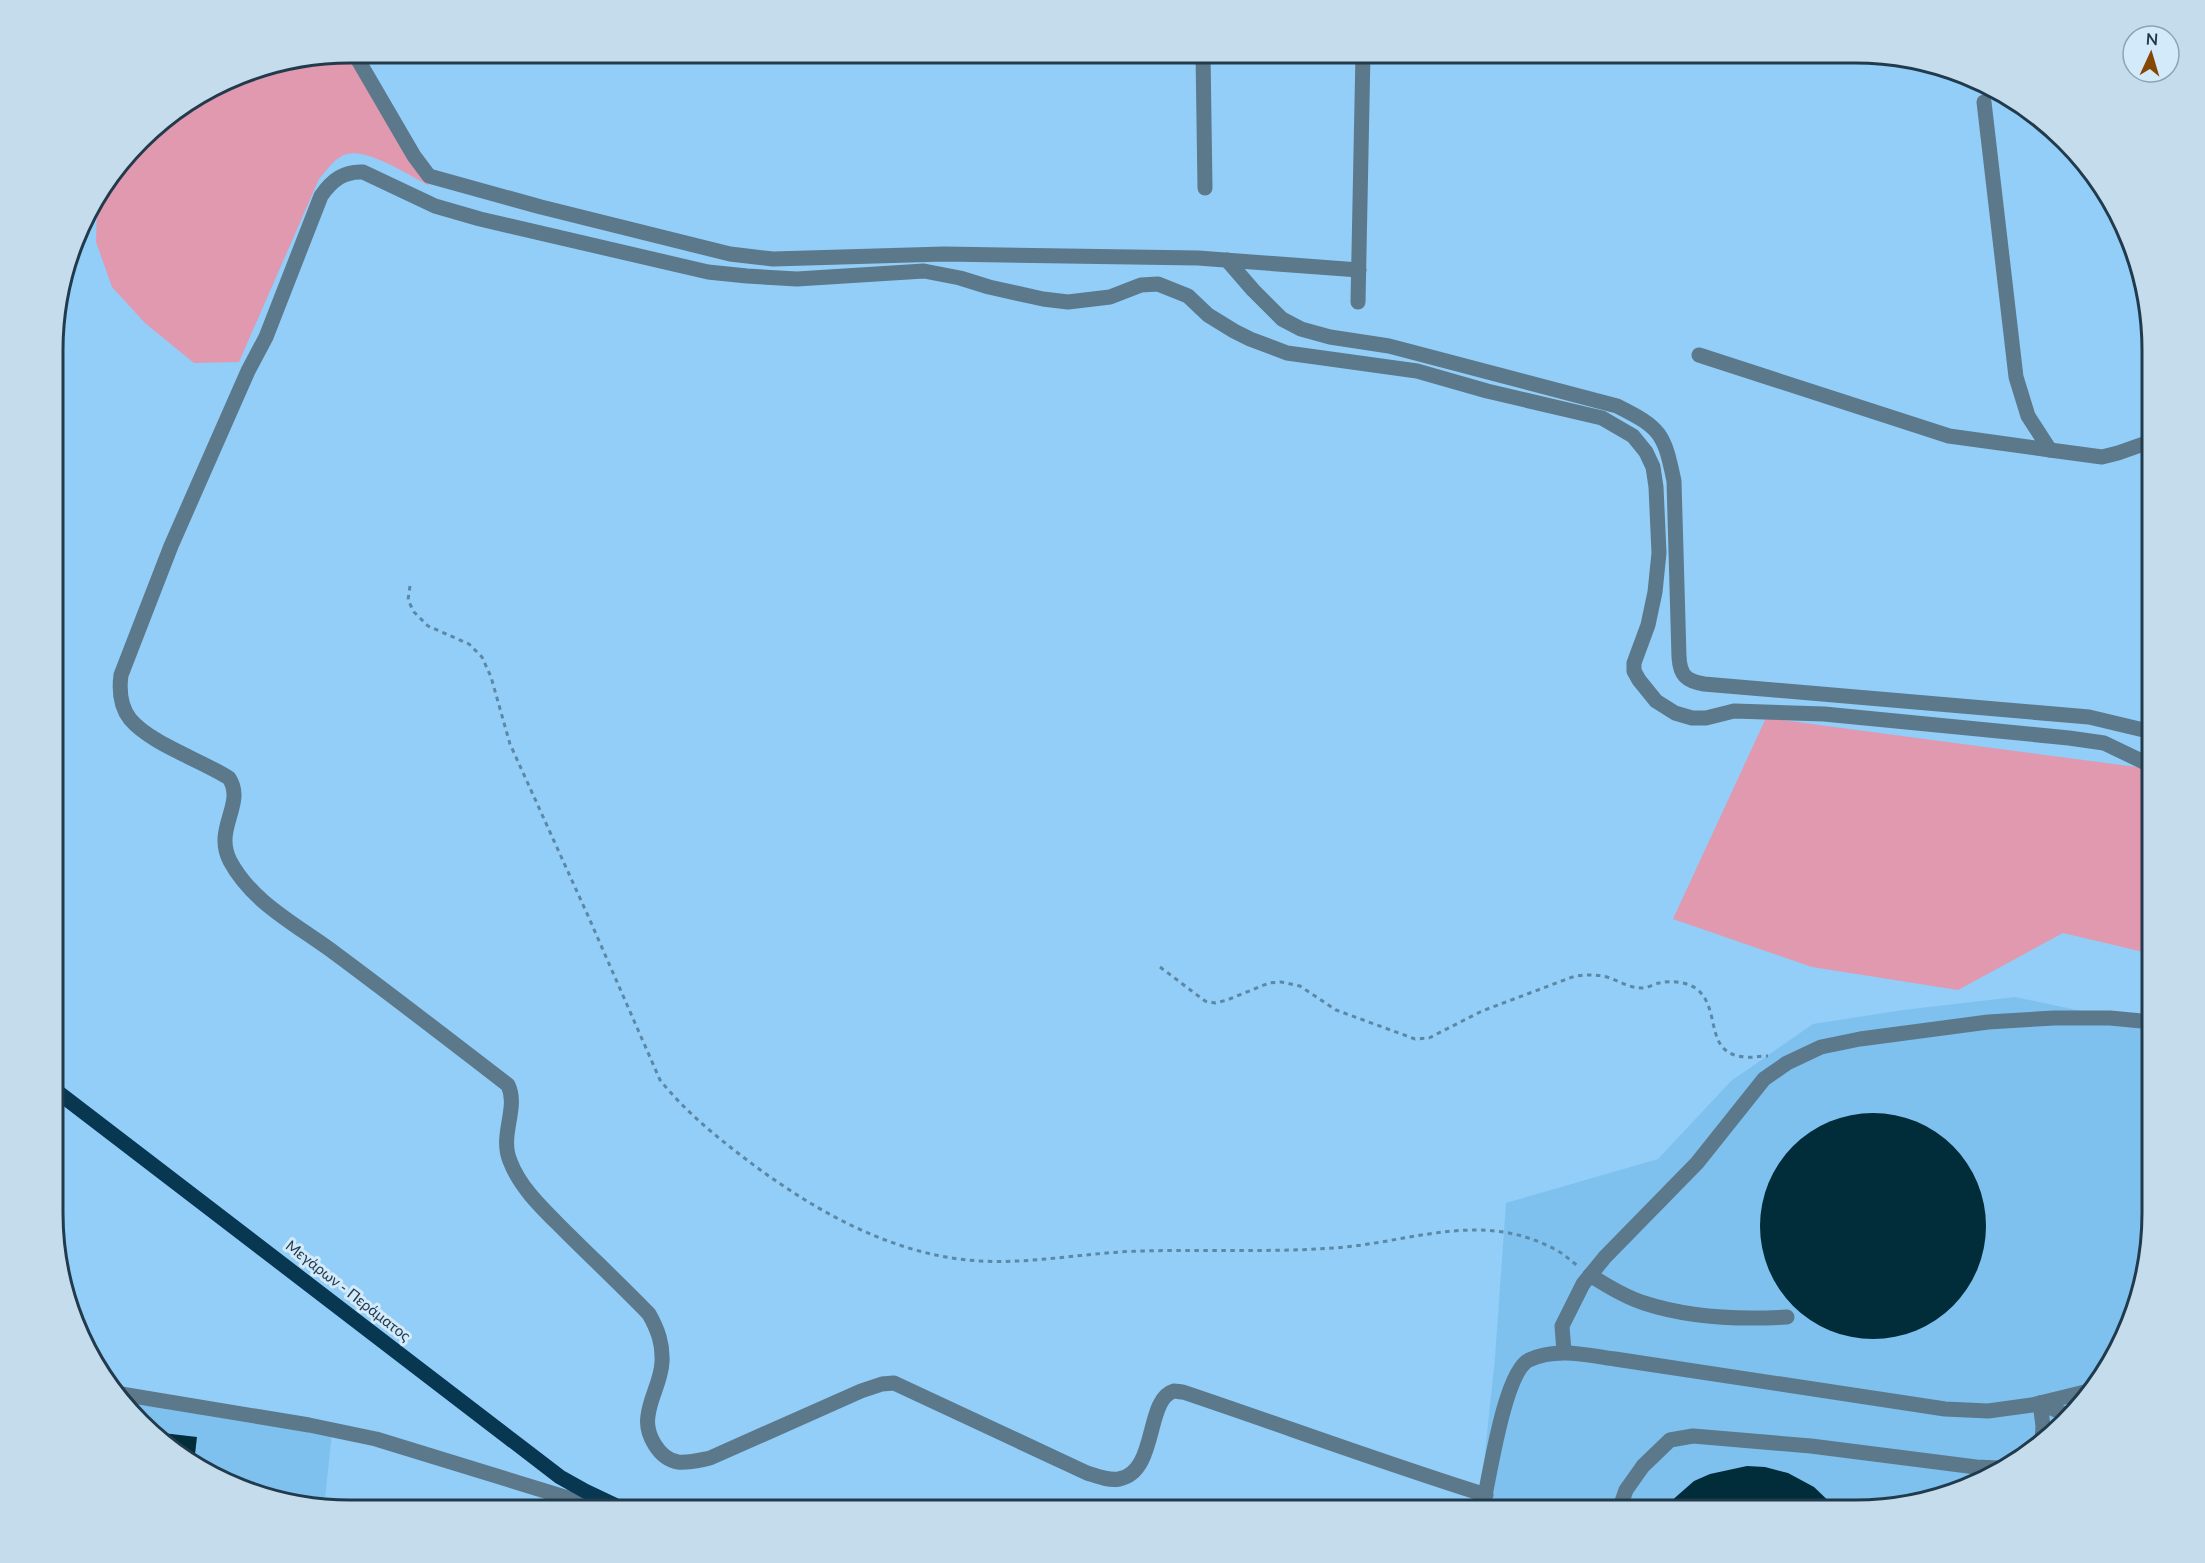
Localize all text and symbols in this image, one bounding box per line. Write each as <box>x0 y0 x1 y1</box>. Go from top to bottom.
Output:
north arrow <box>2121 24 2181 84</box>
text: N <box>2145 29 2159 48</box>
street label: Μεγάρων - Περάματος <box>283 1236 415 1345</box>

